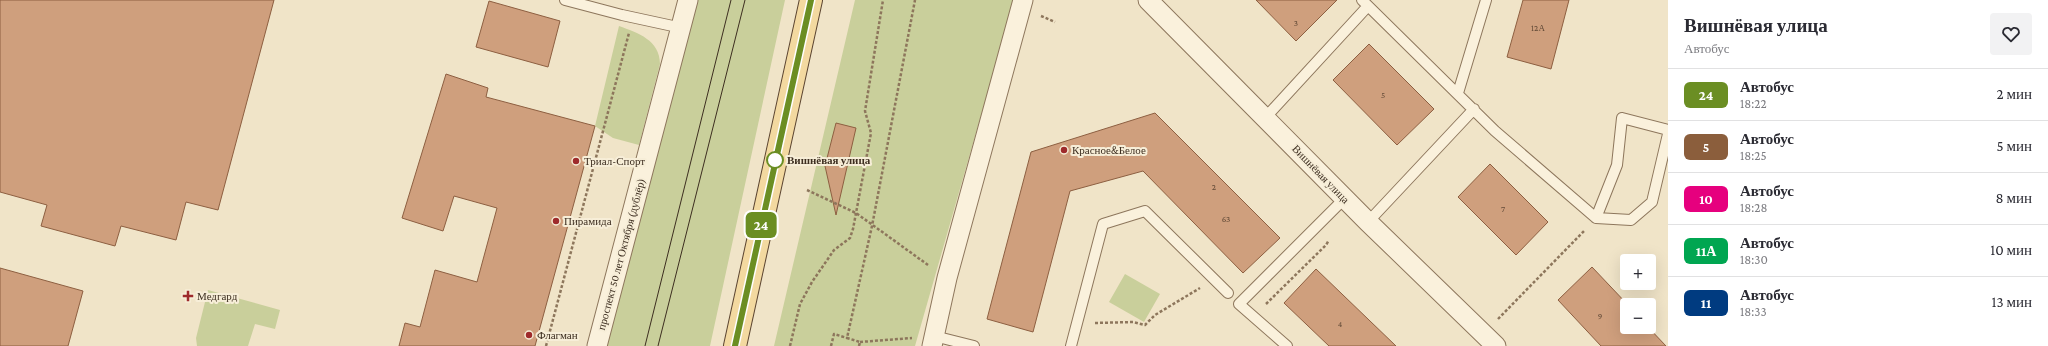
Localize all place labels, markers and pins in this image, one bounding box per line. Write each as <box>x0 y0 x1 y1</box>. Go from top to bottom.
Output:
place label: Красное&Белое <box>1072 144 1146 156</box>
marker: Красное&Белое <box>1059 145 1069 155</box>
marker: Вишнёвая улица <box>766 151 784 169</box>
place label: Вишнёвая улица <box>787 154 871 166</box>
place label: Триал-Спорт <box>584 155 645 167</box>
marker: Триал-Спорт <box>571 156 581 166</box>
place label: Пирамида <box>564 215 612 227</box>
marker: Пирамида <box>551 216 561 226</box>
marker: Медгард <box>182 290 194 302</box>
place label: Медгард <box>197 290 238 302</box>
place label: Флагман <box>537 329 578 341</box>
marker: Флагман <box>524 330 534 340</box>

